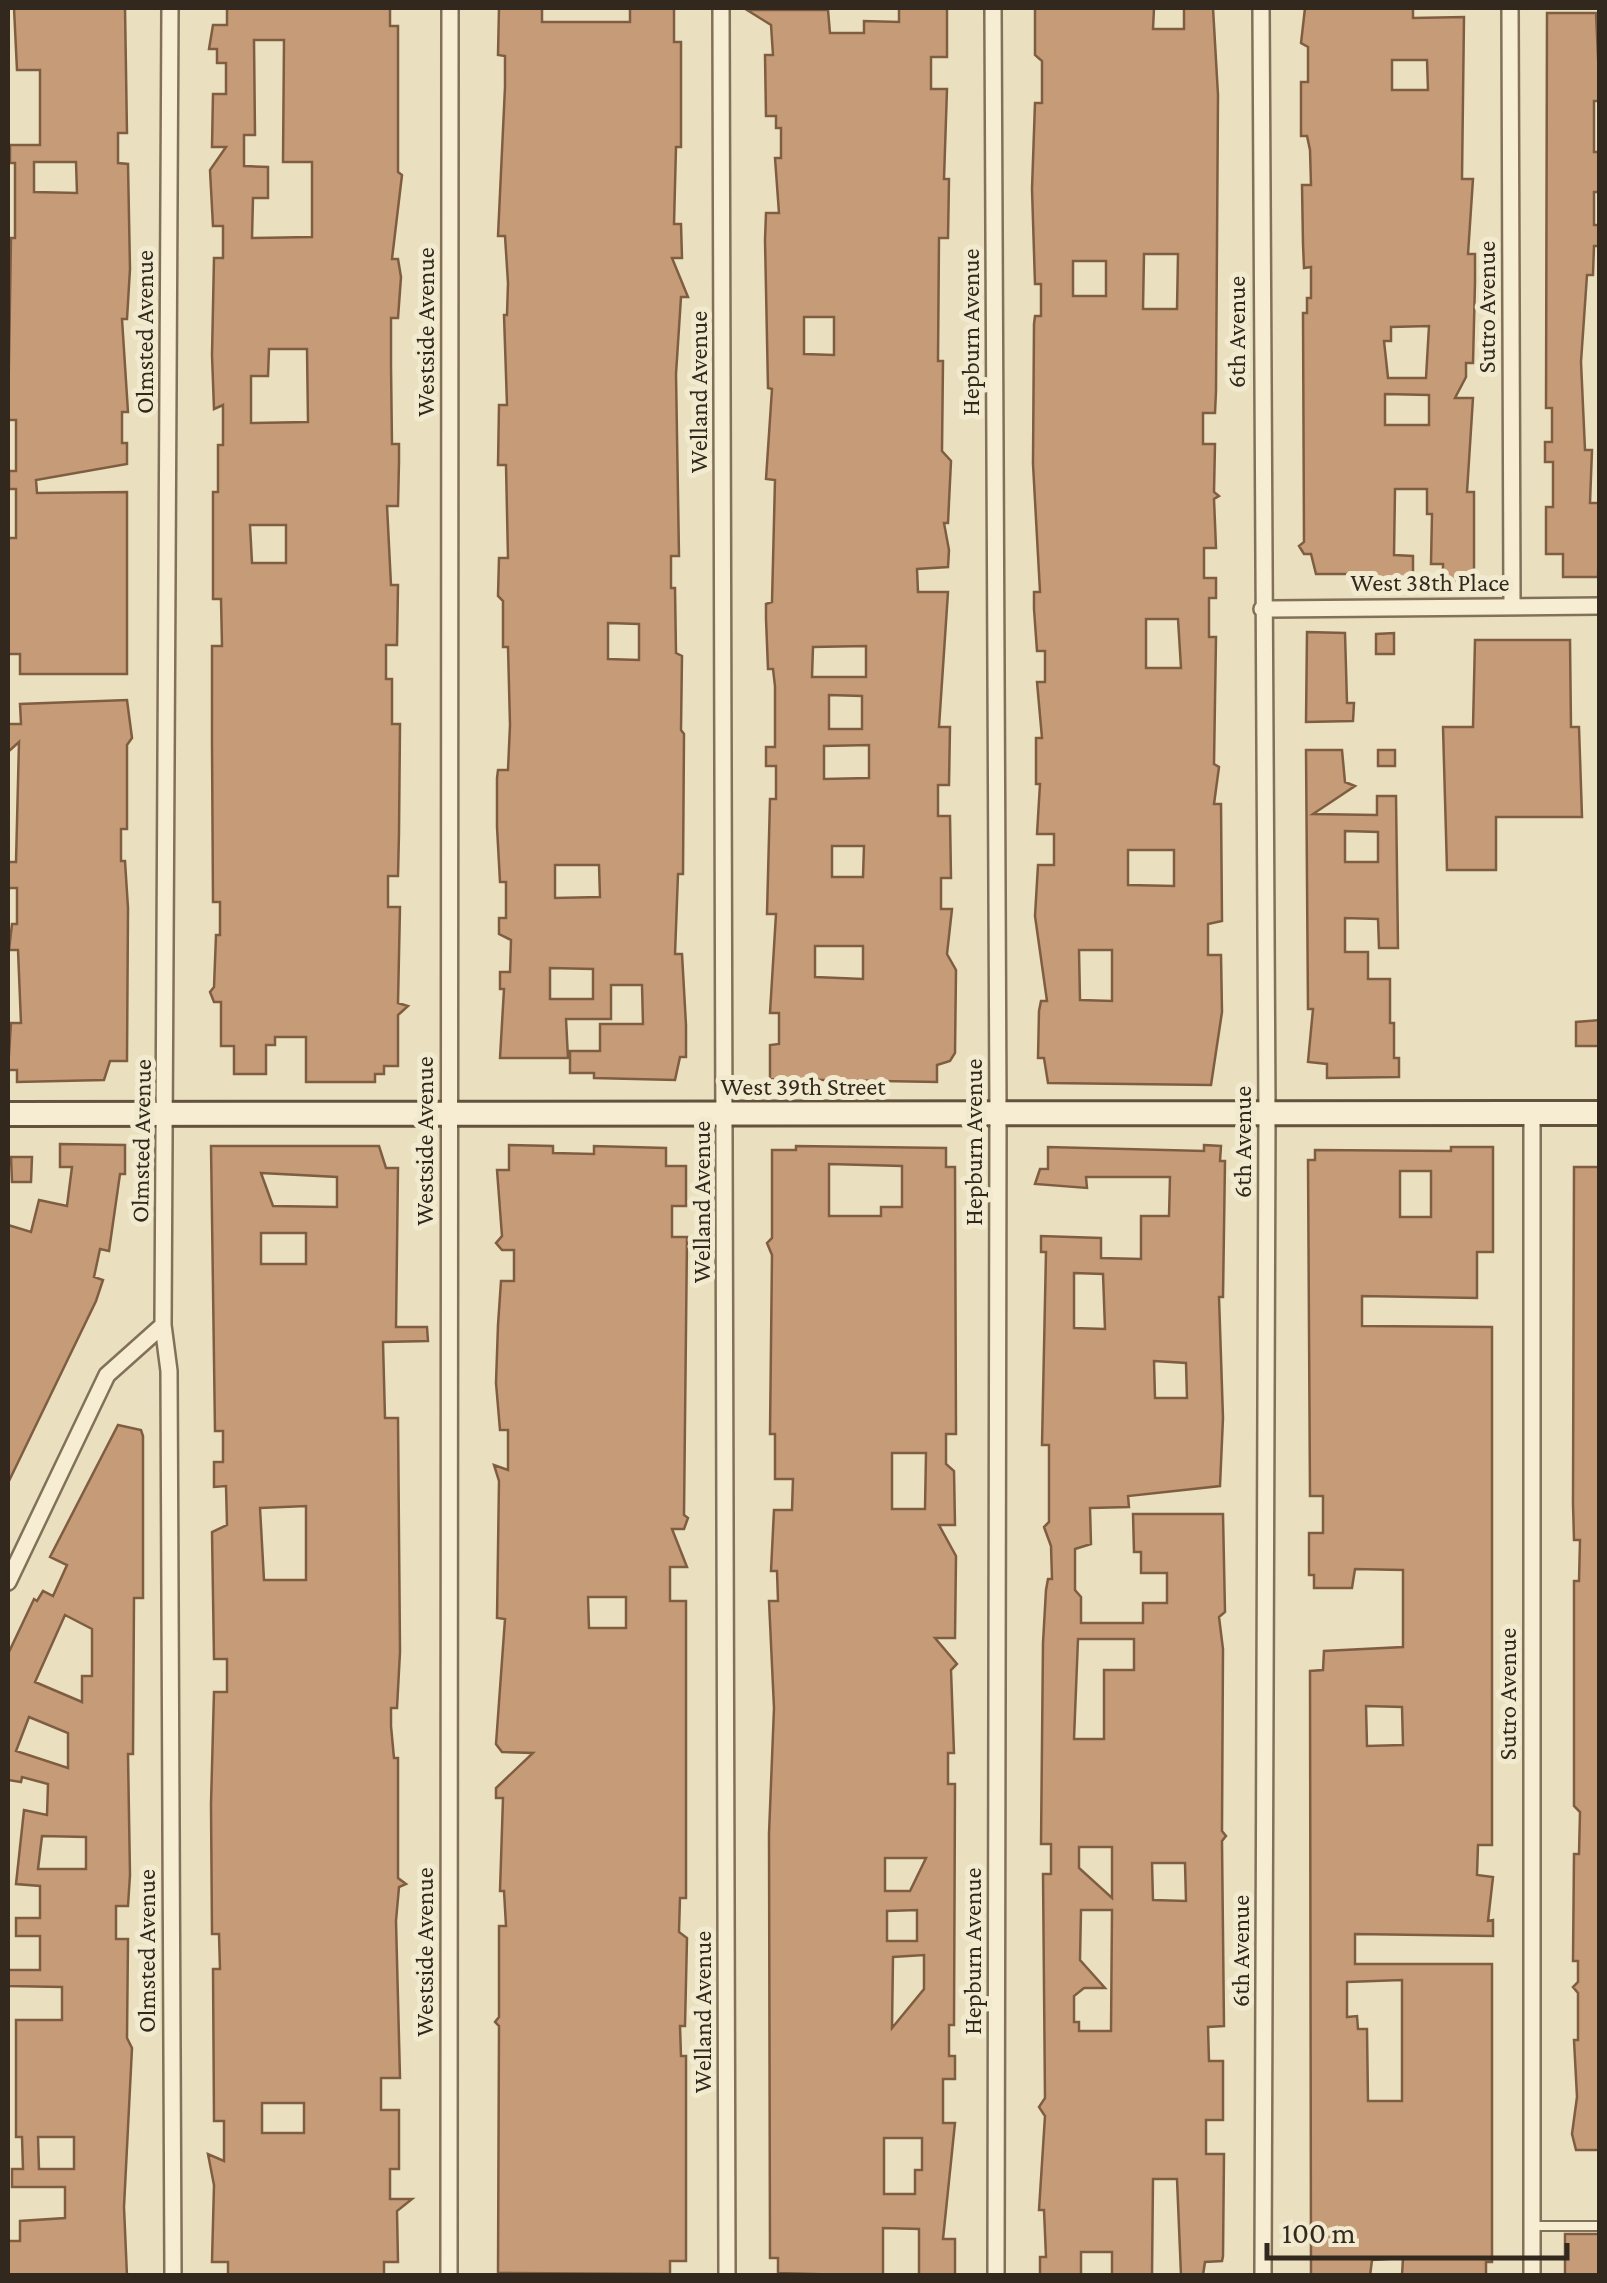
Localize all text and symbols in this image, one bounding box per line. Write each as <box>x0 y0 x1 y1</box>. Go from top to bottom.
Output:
street label: Sutro Avenue <box>1473 241 1500 373</box>
street label: Westside Avenue <box>412 247 439 417</box>
street label: Hepburn Avenue <box>957 248 985 416</box>
street label: Olmsted Avenue <box>131 250 158 414</box>
street label: 6th Avenue <box>1223 276 1250 388</box>
street label: Welland Avenue <box>685 311 712 473</box>
street label: West 38th Place <box>1350 569 1510 596</box>
street label: Westside Avenue <box>411 1056 438 1226</box>
street label: Hepburn Avenue <box>960 1058 988 1226</box>
street label: Olmsted Avenue <box>126 1059 156 1223</box>
street label: West 39th Street <box>720 1073 886 1100</box>
street label: 6th Avenue <box>1229 1086 1256 1198</box>
street label: Welland Avenue <box>688 1121 715 1283</box>
street label: Sutro Avenue <box>1494 1628 1521 1760</box>
street label: Westside Avenue <box>411 1867 438 2037</box>
street label: Hepburn Avenue <box>959 1867 987 2035</box>
street label: Olmsted Avenue <box>133 1869 160 2033</box>
street label: 6th Avenue <box>1227 1895 1254 2007</box>
street label: Welland Avenue <box>689 1931 716 2093</box>
scale bar <box>1267 2198 1567 2260</box>
text: 100 m <box>1282 2216 1356 2249</box>

